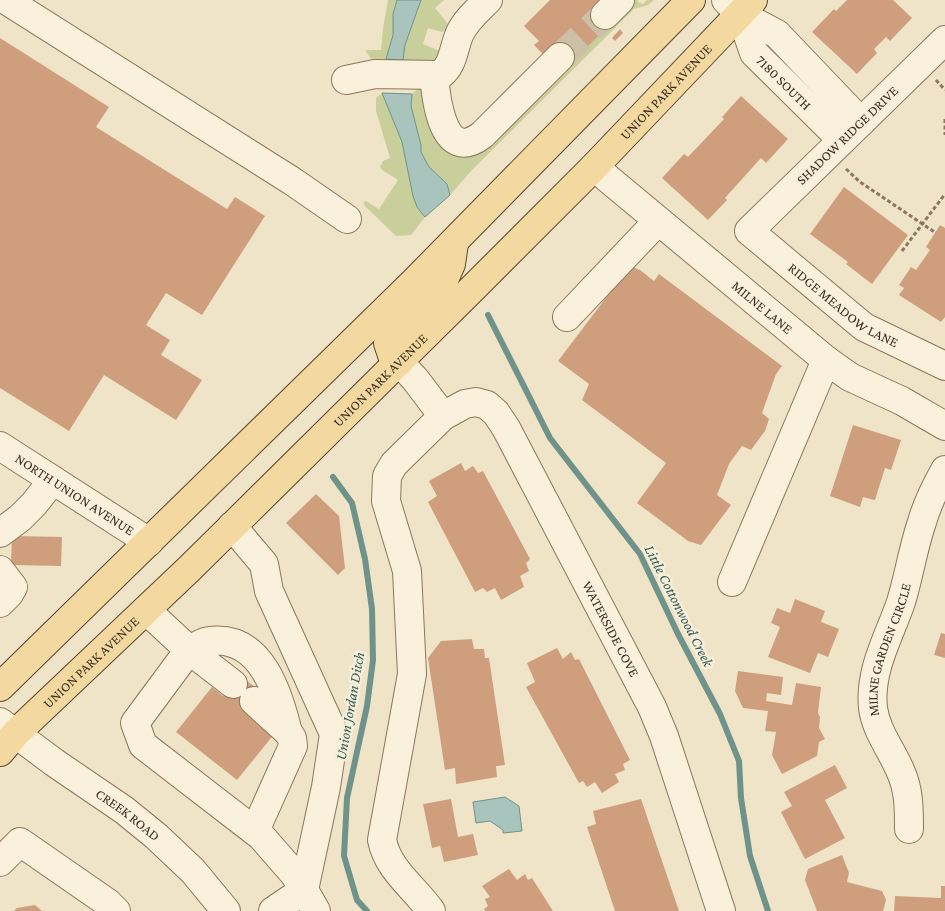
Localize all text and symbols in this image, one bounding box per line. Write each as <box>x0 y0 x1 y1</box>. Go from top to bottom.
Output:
street label: UNION PARK AVENUE <box>617 40 715 143</box>
street label: 7180 SOUTH <box>753 52 815 113</box>
street label: SHADOW RIDGE DRIVE <box>793 82 901 188</box>
street label: RIDGE MEADOW LANE <box>785 259 901 351</box>
street label: MILNE LANE <box>729 277 796 337</box>
street label: UNION PARK AVENUE <box>330 330 431 430</box>
street label: NORTH UNION AVENUE <box>12 450 138 539</box>
water label: Little Cottonwood Creek <box>641 542 717 671</box>
street label: WATERSIDE COVE <box>579 578 643 680</box>
street label: MILNE GARDEN CIRCLE <box>864 581 914 718</box>
street label: UNION PARK AVENUE <box>40 613 142 711</box>
water label: Union Jordan Ditch <box>333 651 368 761</box>
street label: CREEK ROAD <box>93 785 163 844</box>

